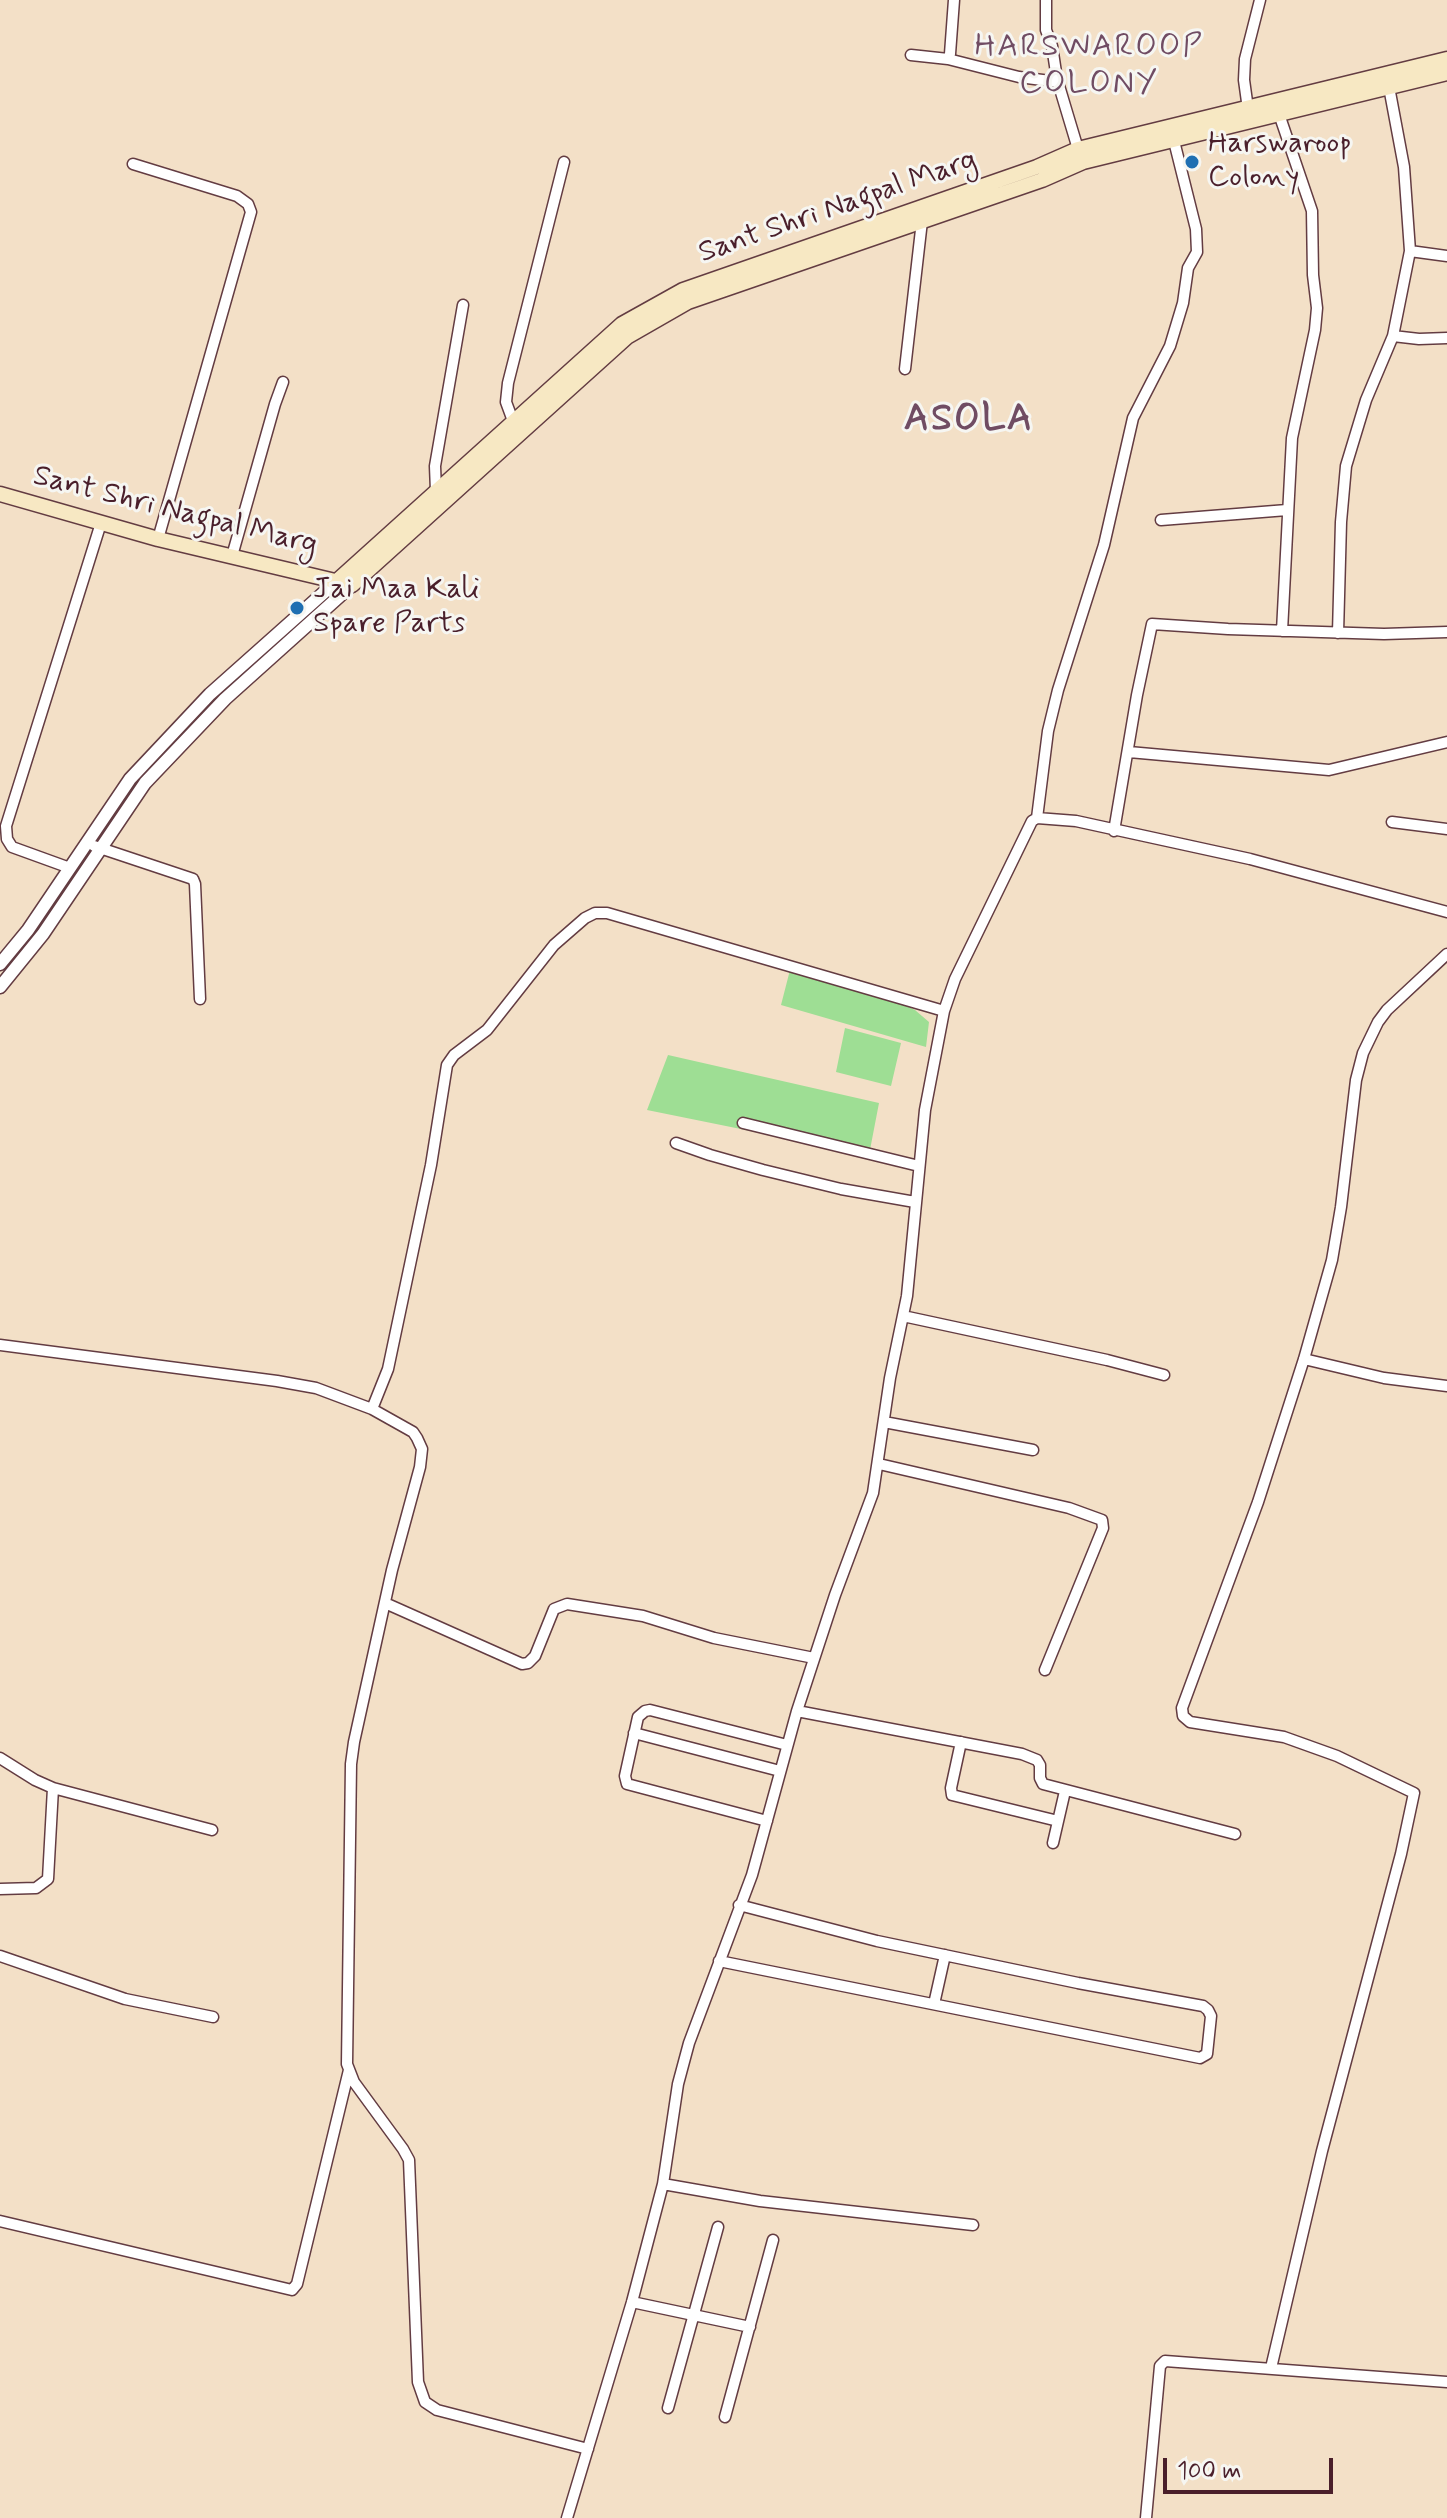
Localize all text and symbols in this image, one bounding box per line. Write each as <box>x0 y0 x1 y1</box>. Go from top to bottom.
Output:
district label: HARSWAROOP COLONY <box>976 29 1202 104</box>
place label: Harswaroop Colony <box>1208 127 1352 198</box>
street label: Sant Shri Nagpal Marg <box>694 144 982 272</box>
marker: Harswaroop Colony <box>1183 153 1201 171</box>
district label: ASOLA <box>906 398 1032 444</box>
street label: Sant Shri Nagpal Marg <box>29 459 321 565</box>
place label: Jai Maa Kali Spare Parts <box>313 573 480 644</box>
marker: Jai Maa Kali Spare Parts <box>288 599 306 617</box>
scale bar <box>1167 2442 1337 2492</box>
text: 100 m <box>1177 2456 1241 2487</box>

